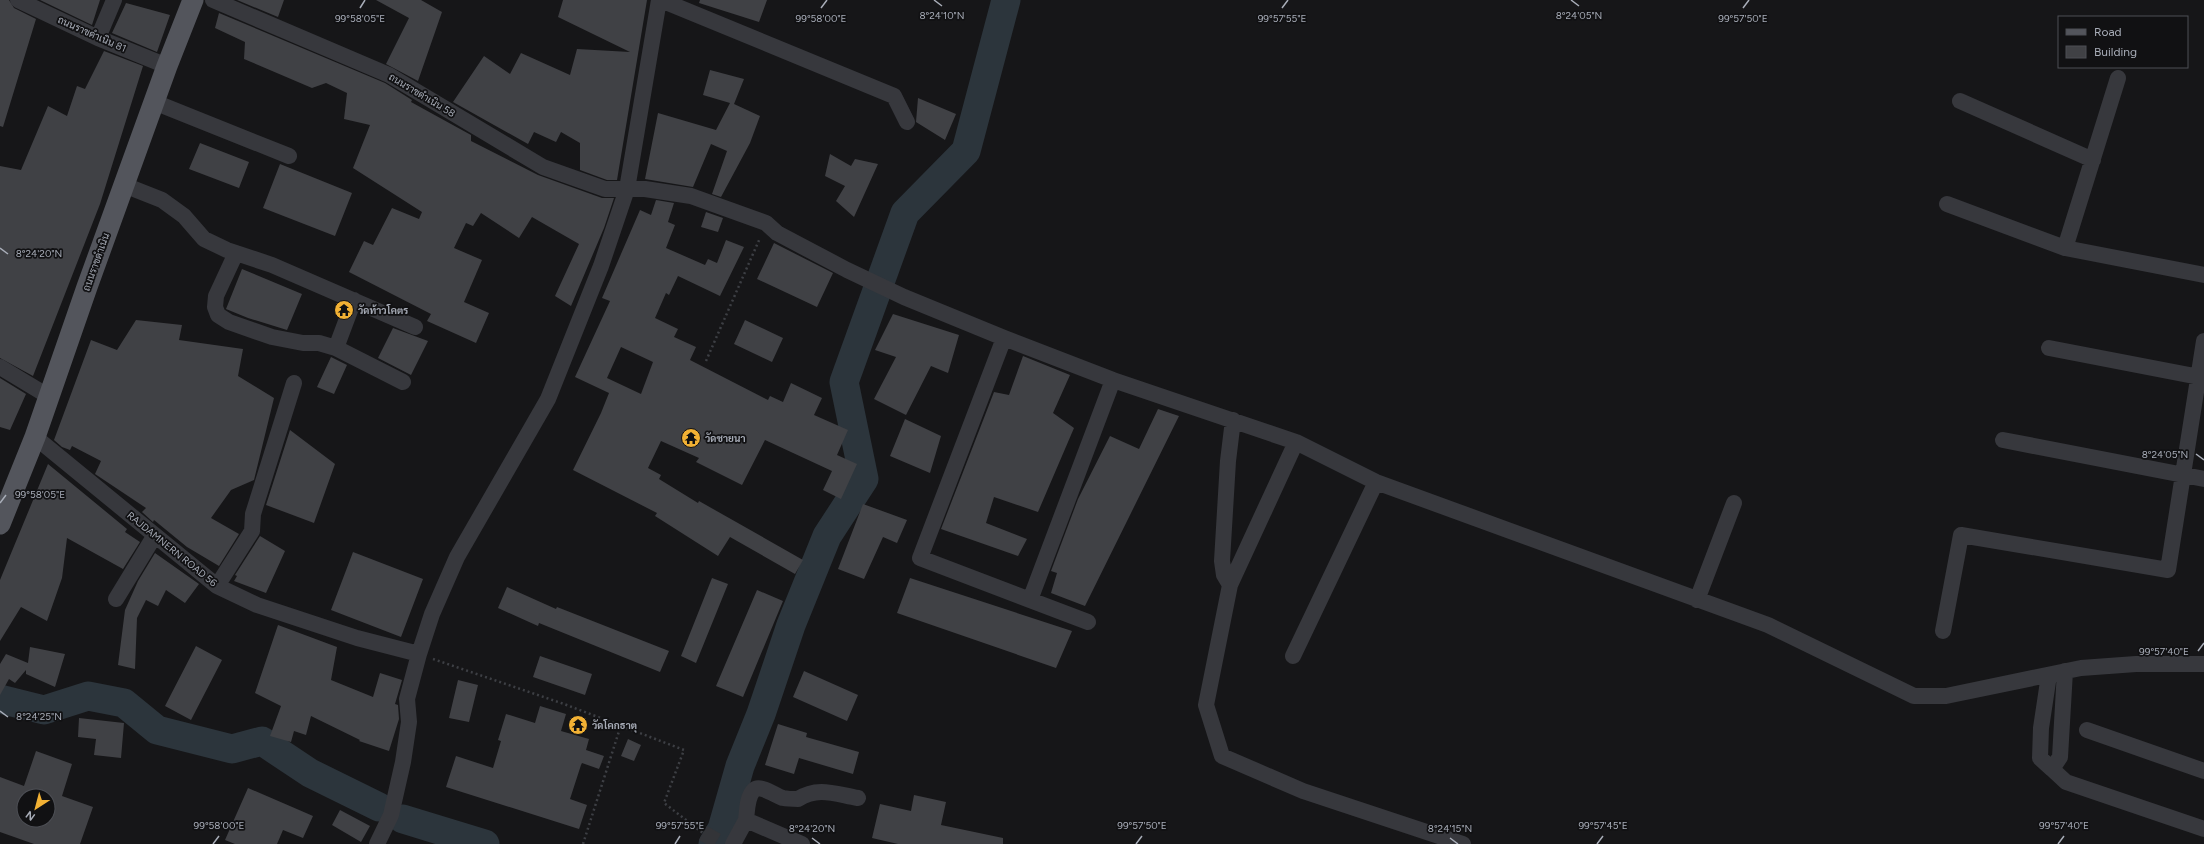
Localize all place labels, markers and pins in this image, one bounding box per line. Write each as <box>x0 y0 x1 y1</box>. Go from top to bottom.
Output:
temple icon: วัดท้าวโคตร <box>333 299 355 321</box>
place label: วัดท้าวโคตร <box>358 304 408 317</box>
temple icon: วัดชายนา <box>680 427 702 449</box>
place label: วัดชายนา <box>705 432 746 445</box>
temple icon: วัดโคกธาตุ <box>567 714 589 736</box>
place label: วัดโคกธาตุ <box>592 719 637 733</box>

